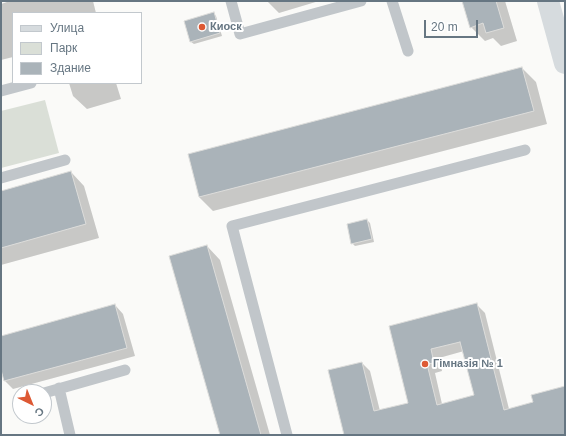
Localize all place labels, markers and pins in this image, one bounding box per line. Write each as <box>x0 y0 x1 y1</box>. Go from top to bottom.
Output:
place label: Киоск <box>210 20 242 34</box>
marker: Киоск <box>197 22 207 32</box>
place label: Гімназія № 1 <box>433 357 503 371</box>
marker: Гімназія № 1 <box>420 359 430 369</box>

